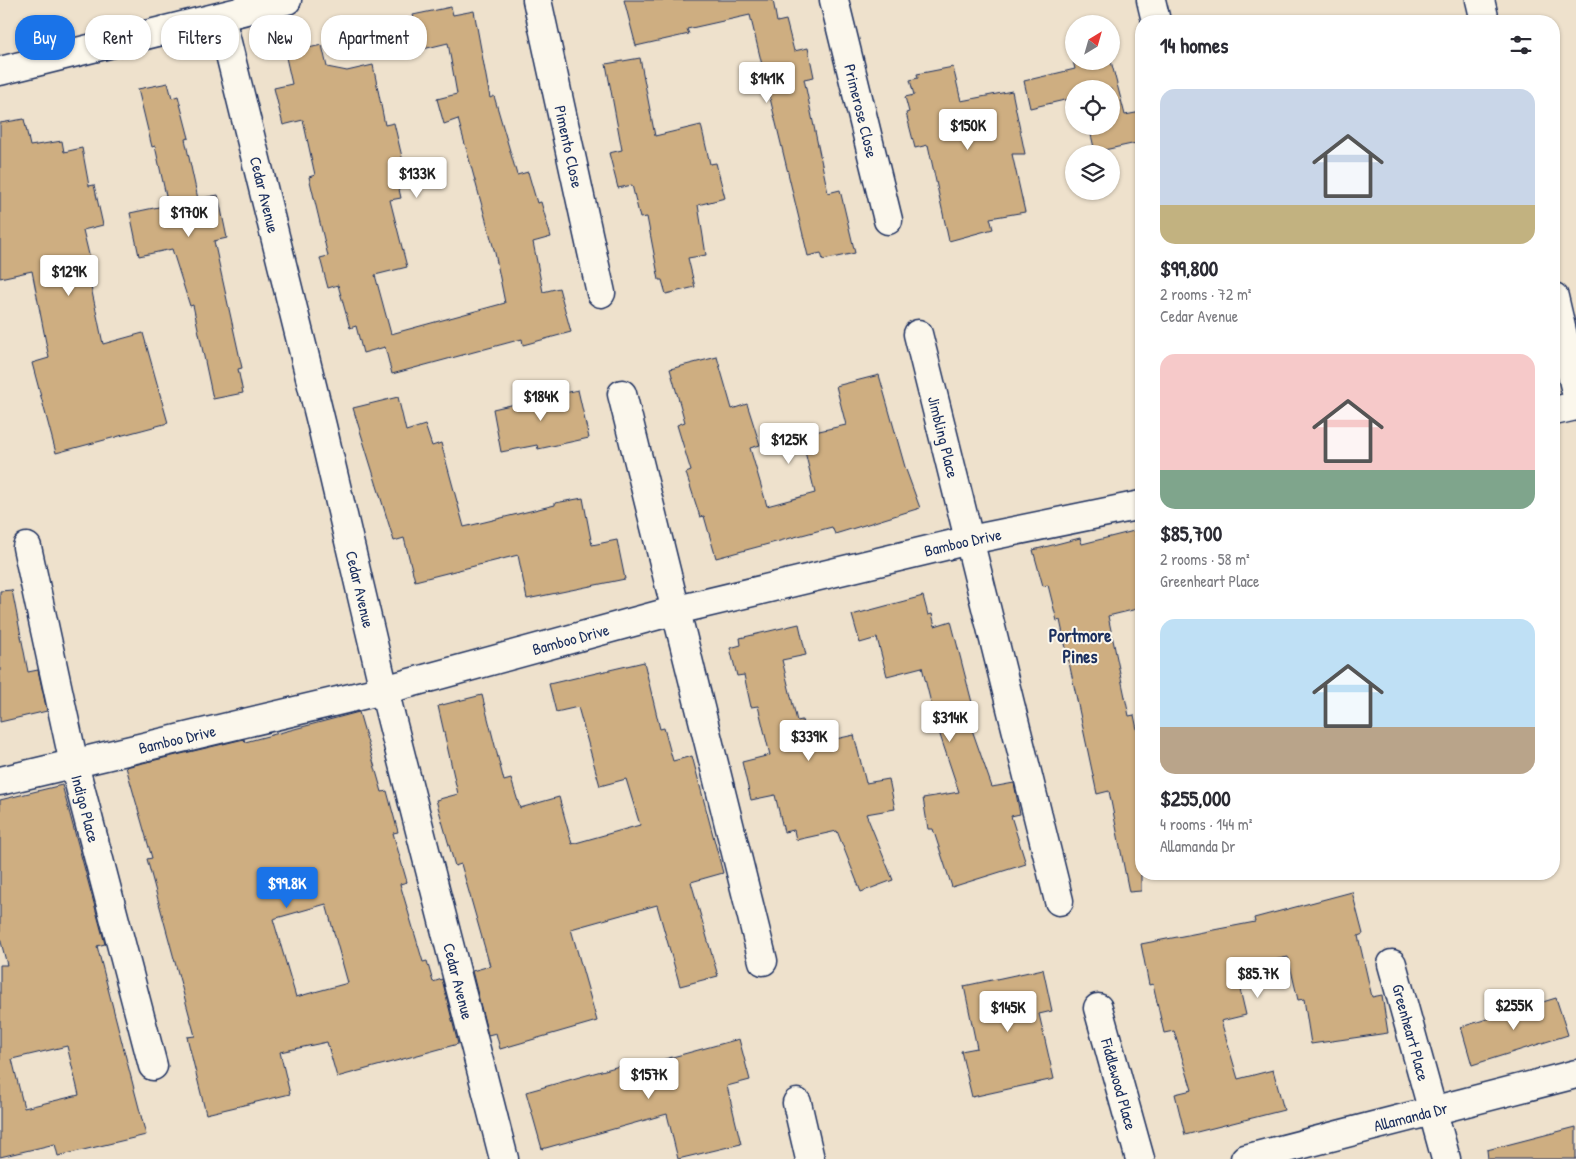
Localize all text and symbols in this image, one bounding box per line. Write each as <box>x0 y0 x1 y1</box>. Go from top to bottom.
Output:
chip: Buy <box>15 15 75 60</box>
chip: Rent <box>85 15 151 60</box>
chip: Filters <box>161 15 239 60</box>
chip: New <box>249 15 311 60</box>
chip: Apartment <box>321 15 427 60</box>
north arrow <box>1065 15 1120 70</box>
map controls <box>1065 15 1120 200</box>
text: 14 homes <box>1160 31 1228 60</box>
icon: filters <box>1507 31 1535 59</box>
pin: $141K <box>732 62 802 104</box>
street label: Primerose Close <box>839 62 883 160</box>
text: $141K <box>750 67 784 89</box>
button: locate <box>1065 80 1120 135</box>
street label: Pimento Close <box>549 103 589 190</box>
pin: $150K <box>933 108 1003 151</box>
text: $150K <box>950 114 986 136</box>
icon: home <box>1303 121 1393 211</box>
button: layers <box>1065 145 1120 200</box>
street label: Cedar Avenue <box>245 154 285 236</box>
pin: $133K <box>382 156 452 199</box>
text: $133K <box>399 162 435 184</box>
pin: $170K <box>154 196 224 238</box>
text: $170K <box>170 201 208 223</box>
pin: $129K <box>34 254 104 297</box>
text: $99,800 <box>1160 254 1218 283</box>
text: $129K <box>51 260 87 282</box>
text: 2 rooms · 72 m² <box>1160 283 1251 305</box>
text: Cedar Avenue <box>1160 305 1238 327</box>
pin: $184K <box>506 380 576 422</box>
text: $184K <box>523 385 559 407</box>
icon: home <box>1303 386 1393 476</box>
street label: Jimbling Place <box>923 394 965 481</box>
pin: $125K <box>754 422 824 465</box>
text: $125K <box>771 428 807 450</box>
text: $85,700 <box>1160 519 1222 548</box>
street label: Bamboo Drive <box>922 523 1004 562</box>
text: 2 rooms · 58 m² <box>1160 548 1250 570</box>
street label: Cedar Avenue <box>341 549 380 630</box>
text: Greenheart Place <box>1160 570 1259 592</box>
street label: Bamboo Drive <box>530 618 612 660</box>
district label: Portmore Pines <box>1049 623 1112 669</box>
icon: home <box>1303 651 1393 741</box>
pin: $314K <box>915 700 985 743</box>
text: $314K <box>932 706 968 728</box>
street label: Bamboo Drive <box>136 719 219 759</box>
pin: $339K <box>774 720 844 762</box>
text: $339K <box>791 725 827 747</box>
street label: Indigo Place <box>66 772 105 845</box>
text: $255,000 <box>1160 784 1231 813</box>
text: 4 rooms · 144 m² <box>1160 813 1252 835</box>
text: Allamanda Dr <box>1160 835 1235 857</box>
pin: $99.8K <box>246 866 328 909</box>
text: $99.8K <box>268 872 306 894</box>
street label: Cedar Avenue <box>438 941 479 1022</box>
pin: $85.7K <box>1217 956 1299 999</box>
text: $85.7K <box>1237 962 1279 984</box>
street label: Greenheart Place <box>1387 982 1435 1084</box>
pin: $255K <box>1479 988 1549 1031</box>
pin: $145K <box>973 990 1043 1033</box>
text: $255K <box>1495 994 1533 1016</box>
text: $145K <box>990 996 1026 1018</box>
street label: Fiddlewood Place <box>1096 1035 1143 1133</box>
pin: $157K <box>614 1058 684 1100</box>
text: $157K <box>631 1063 667 1085</box>
street label: Allamanda Dr <box>1371 1096 1450 1136</box>

